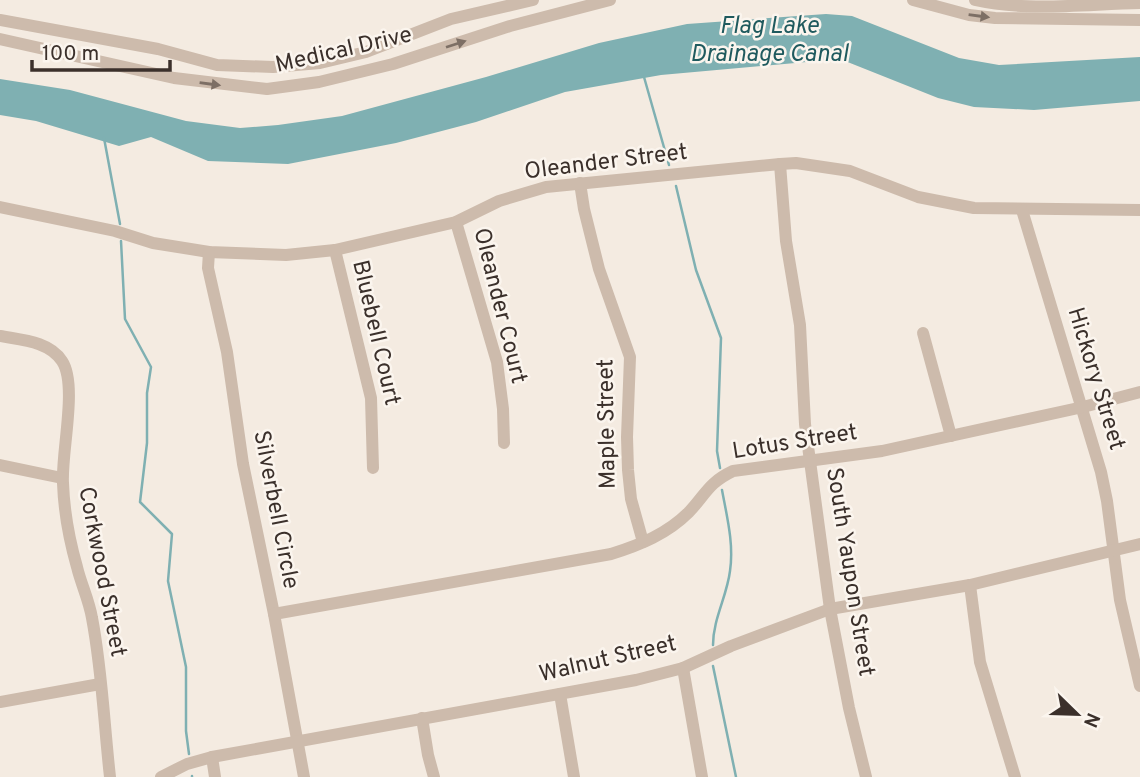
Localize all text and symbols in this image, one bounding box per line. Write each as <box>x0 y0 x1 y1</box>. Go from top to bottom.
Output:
one-way arrow <box>968 11 990 22</box>
water label: Flag Lake Drainage Canal <box>690 12 850 70</box>
street label: Medical Drive <box>273 21 415 81</box>
scale bar <box>32 28 170 72</box>
one-way arrow <box>446 38 467 49</box>
text: 100 m <box>42 41 99 68</box>
one-way arrow <box>200 78 222 89</box>
street label: Oleander Street <box>523 139 689 187</box>
street label: Oleander Court <box>466 225 532 387</box>
street label: Bluebell Court <box>344 257 406 409</box>
street label: Hickory Street <box>1060 304 1130 454</box>
street label: Maple Street <box>592 359 624 489</box>
street label: Lotus Street <box>730 419 860 467</box>
street label: Silverbell Circle <box>245 428 305 592</box>
street label: South Yaupon Street <box>818 466 880 678</box>
street label: Corkwood Street <box>70 484 132 660</box>
street label: Walnut Street <box>536 630 680 690</box>
north arrow <box>1042 679 1112 749</box>
text: N <box>1077 709 1105 731</box>

